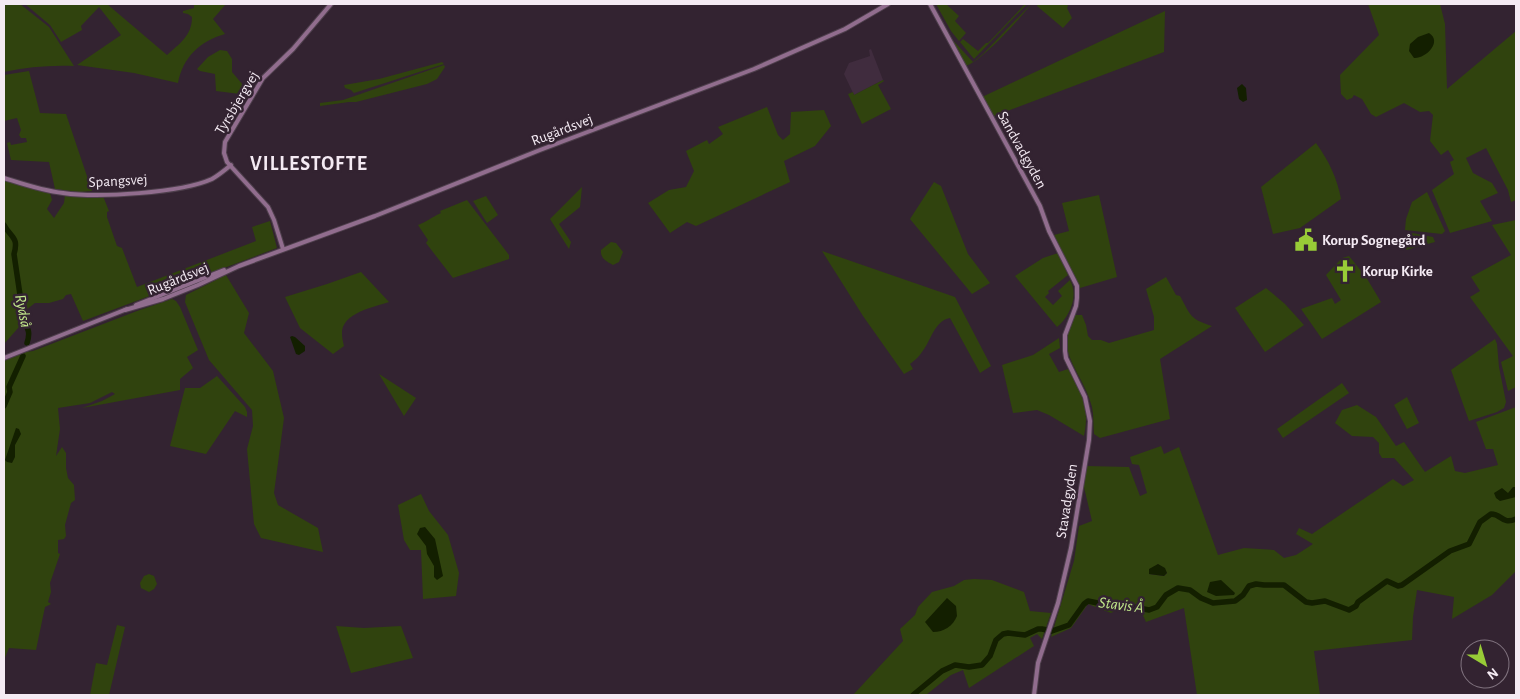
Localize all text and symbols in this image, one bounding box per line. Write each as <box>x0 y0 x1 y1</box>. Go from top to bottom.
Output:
street label: Tyrsbjergvej <box>212 69 262 137</box>
street label: Sandvadgyden <box>995 109 1049 191</box>
street label: Rugårdsvej <box>529 111 595 149</box>
district label: VILLESTOFTE <box>250 154 368 174</box>
street label: Spangsvej <box>88 172 148 190</box>
public building icon: Korup Sognegård <box>1293 227 1319 253</box>
place label: Korup Sognegård <box>1322 233 1426 248</box>
church icon: Korup Kirke <box>1332 258 1358 284</box>
street label: Rugårdsvej <box>145 260 211 298</box>
place label: Korup Kirke <box>1362 264 1433 279</box>
water label: Rydså <box>12 293 34 329</box>
street label: Stavadgyden <box>1054 463 1080 539</box>
water label: Stavis Å <box>1098 592 1145 616</box>
north arrow <box>1460 639 1510 689</box>
text: N <box>1484 665 1501 682</box>

